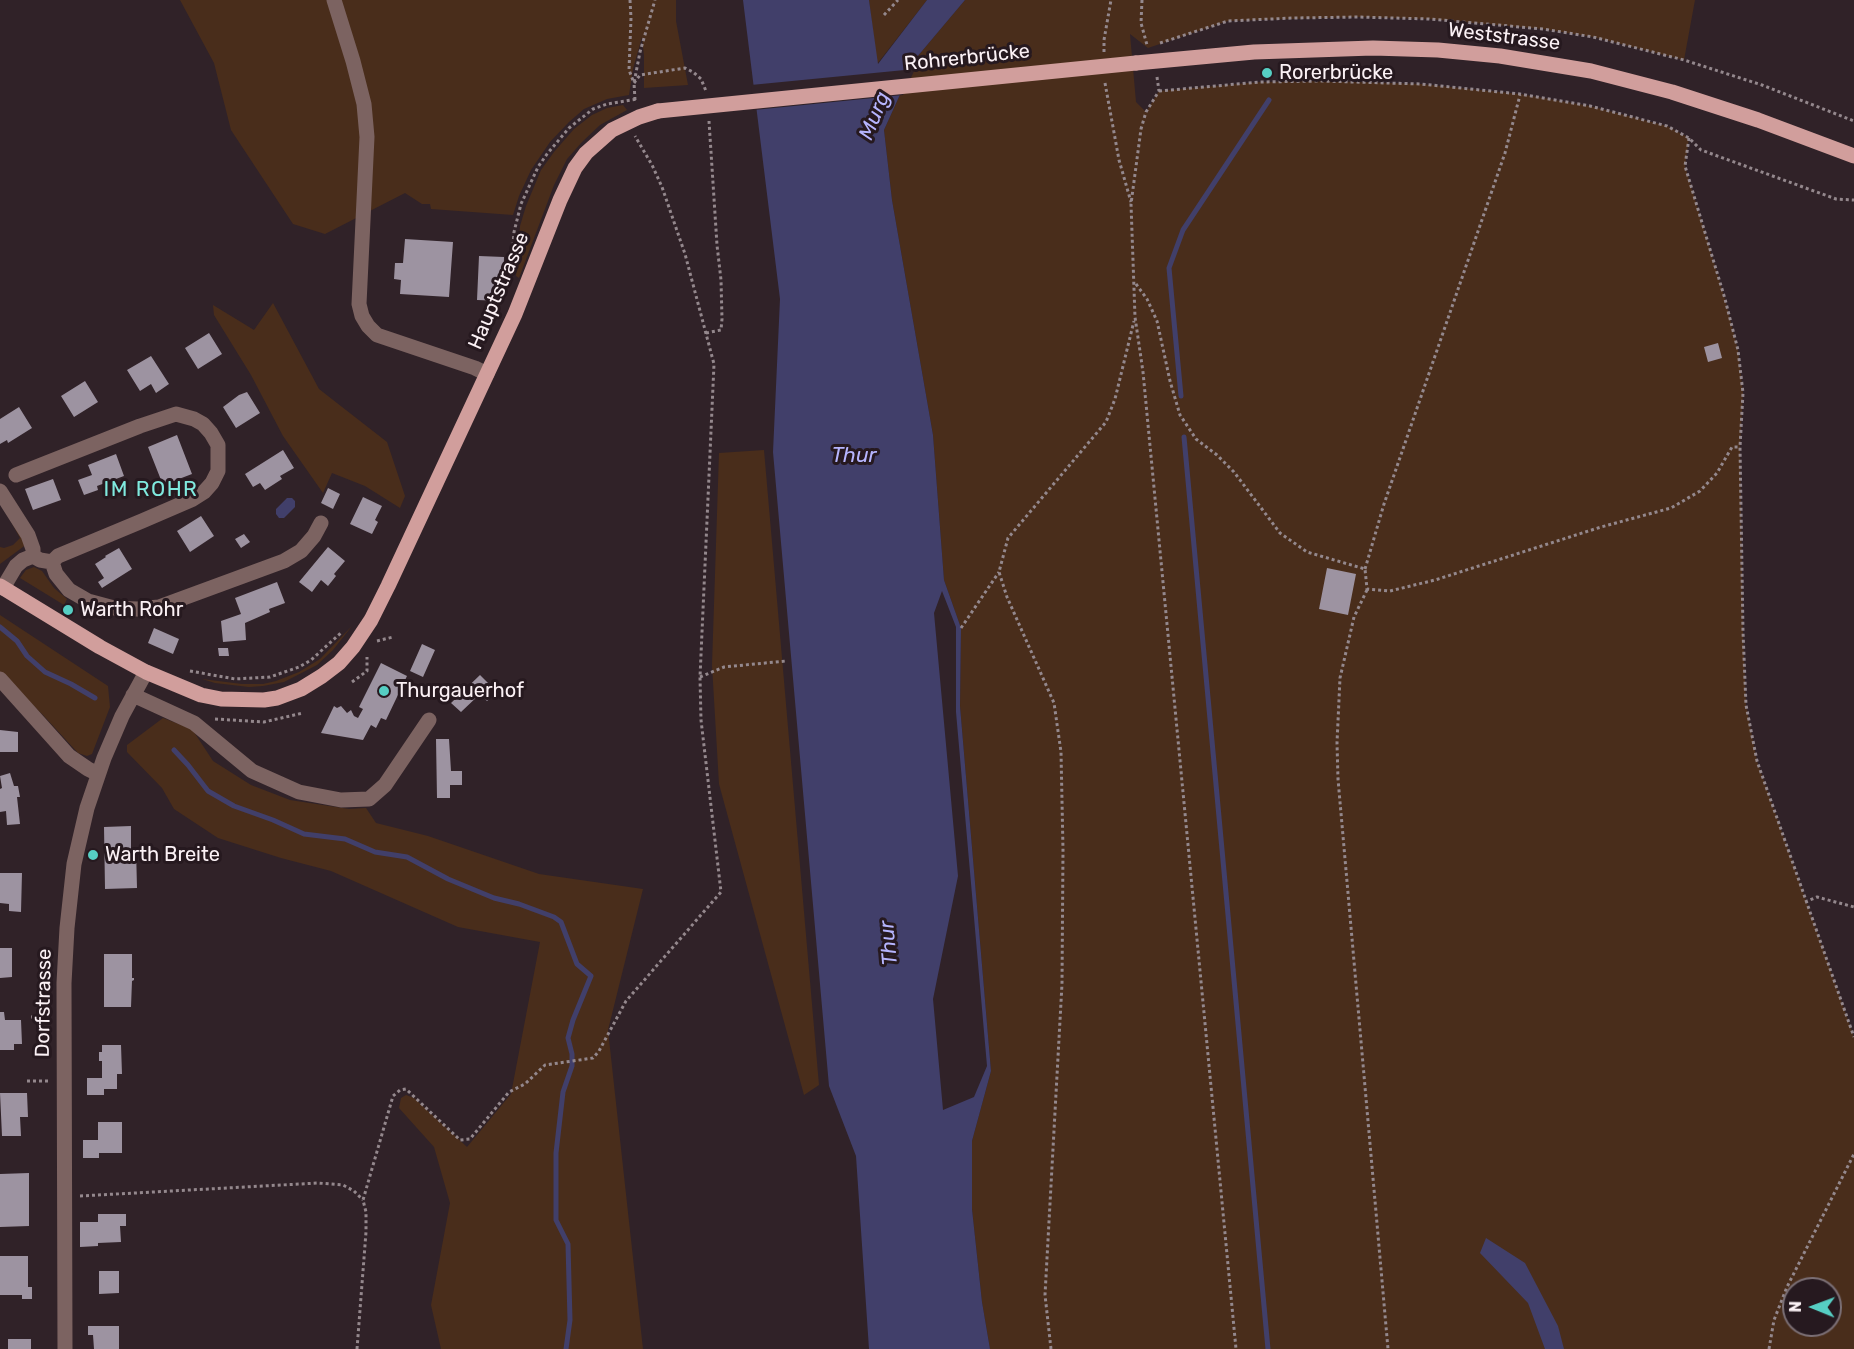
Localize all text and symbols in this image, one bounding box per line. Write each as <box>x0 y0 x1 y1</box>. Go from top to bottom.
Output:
street label: Weststrasse <box>1447 18 1561 56</box>
street label: Rohrerbrücke <box>903 39 1031 77</box>
place label: Rorerbrücke <box>1279 61 1393 85</box>
marker: Rorerbrücke <box>1260 66 1274 80</box>
water label: Murg <box>854 88 896 144</box>
street label: Hauptstrasse <box>464 229 534 353</box>
water label: Thur <box>831 443 877 469</box>
district label: IM ROHR <box>104 477 198 503</box>
place label: Warth Rohr <box>80 598 183 622</box>
marker: Warth Rohr <box>61 603 75 617</box>
place label: Thurgauerhof <box>396 679 524 703</box>
marker: Thurgauerhof <box>377 684 391 698</box>
place label: Warth Breite <box>105 843 220 867</box>
marker: Warth Breite <box>86 848 100 862</box>
water label: Thur <box>874 919 904 967</box>
street label: Dorfstrasse <box>31 948 57 1058</box>
north arrow <box>1782 1277 1842 1337</box>
text: N <box>1786 1301 1805 1313</box>

